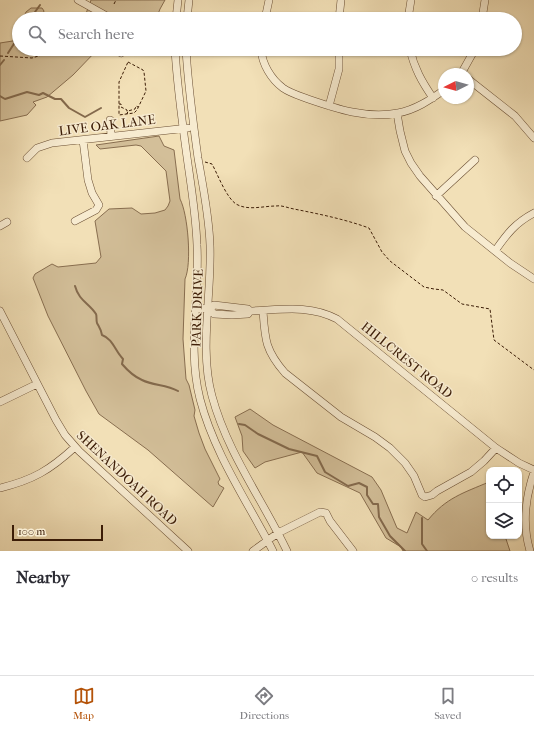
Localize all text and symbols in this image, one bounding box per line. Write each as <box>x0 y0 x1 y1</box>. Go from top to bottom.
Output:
search box <box>12 12 522 56</box>
icon: search <box>26 23 48 45</box>
text: Search here <box>58 25 134 43</box>
north arrow <box>438 68 474 104</box>
street label: LIVE OAK LANE <box>58 112 156 138</box>
street label: PARK DRIVE <box>188 269 206 347</box>
street label: HILLCREST ROAD <box>358 319 456 401</box>
street label: SHENANDOAH ROAD <box>74 428 180 528</box>
map controls <box>486 467 522 539</box>
button: locate <box>486 467 522 503</box>
button: layers <box>486 503 522 539</box>
scale bar <box>12 523 103 542</box>
text: 100 m <box>18 525 46 538</box>
text: Nearby <box>16 567 70 587</box>
text: 0 results <box>471 570 518 585</box>
tab: Map <box>73 685 95 722</box>
tab: Directions <box>240 685 289 722</box>
tab: Saved <box>434 685 461 722</box>

